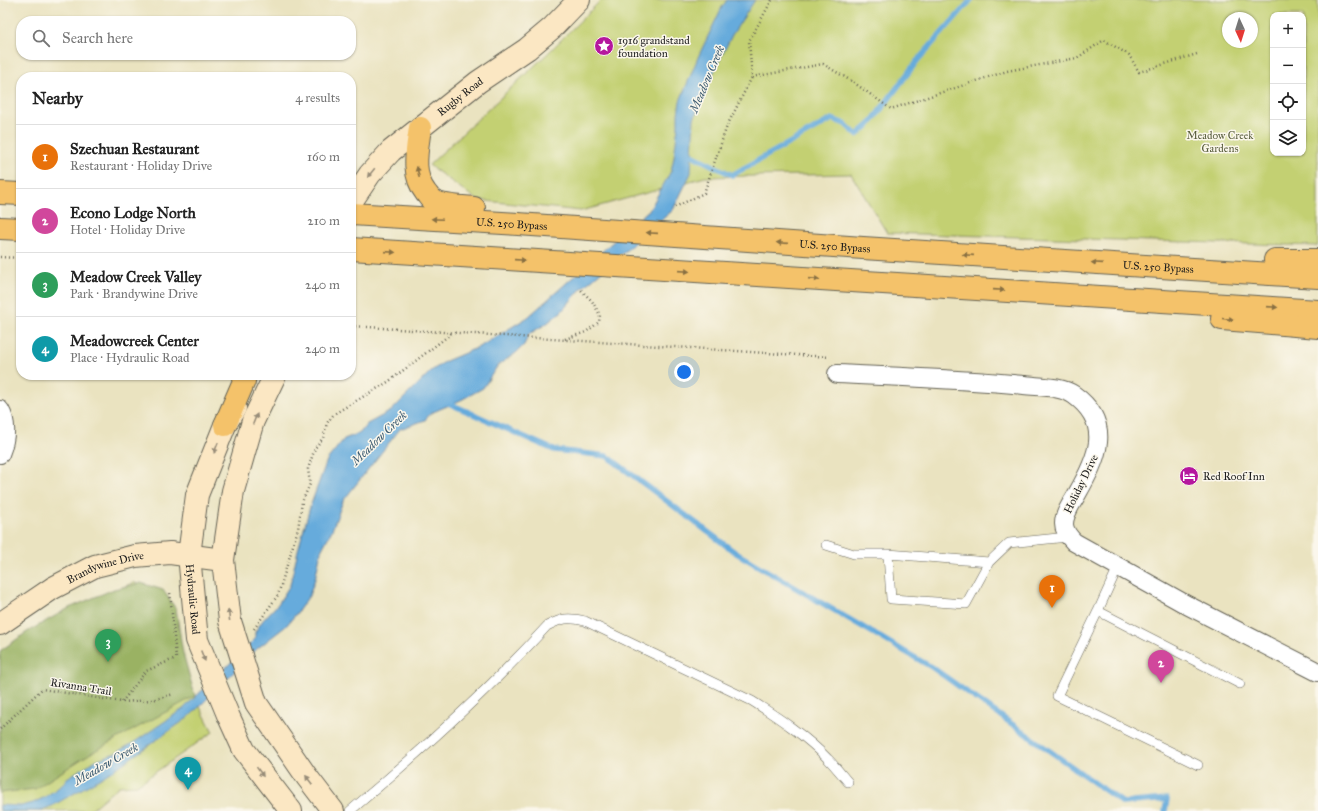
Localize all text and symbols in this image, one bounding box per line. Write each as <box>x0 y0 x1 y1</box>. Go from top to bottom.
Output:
north arrow <box>1222 12 1258 48</box>
map controls <box>1270 12 1306 156</box>
button: + <box>1270 12 1306 48</box>
search box <box>16 16 356 60</box>
icon: search <box>30 27 52 49</box>
text: Search here <box>62 29 133 47</box>
place label: 1916 grandstand foundation <box>618 34 690 60</box>
place icon: 1916 grandstand foundation <box>593 35 615 57</box>
water label: Meadow Creek <box>686 43 728 116</box>
button: − <box>1270 48 1306 84</box>
street label: Rugby Road <box>434 74 486 118</box>
button: locate <box>1270 84 1306 120</box>
text: Nearby <box>32 88 83 109</box>
text: 4 results <box>295 90 340 106</box>
button: layers <box>1270 120 1306 156</box>
park label: Meadow Creek Gardens <box>1187 129 1254 155</box>
text: Szechuan Restaurant <box>70 140 199 158</box>
text: 1 <box>42 149 48 165</box>
text: 160 m <box>307 149 340 165</box>
text: Restaurant · Holiday Drive <box>70 158 212 174</box>
one-way arrow <box>414 165 420 178</box>
one-way arrow <box>367 168 376 179</box>
text: Econo Lodge North <box>70 204 196 222</box>
text: 2 <box>42 213 48 229</box>
text: 210 m <box>307 213 340 229</box>
street label: U.S. 250 Bypass <box>476 215 548 233</box>
one-way arrow <box>430 216 443 222</box>
text: Hotel · Holiday Drive <box>70 222 185 238</box>
one-way arrow <box>646 230 658 237</box>
street label: U.S. 250 Bypass <box>799 237 871 255</box>
one-way arrow <box>776 239 788 246</box>
one-way arrow <box>384 248 396 255</box>
one-way arrow <box>962 251 974 258</box>
one-way arrow <box>514 257 526 264</box>
street label: U.S. 250 Bypass <box>1122 258 1194 276</box>
one-way arrow <box>1091 259 1103 266</box>
text: Meadow Creek Valley <box>70 268 201 286</box>
one-way arrow <box>678 268 691 274</box>
one-way arrow <box>808 276 821 282</box>
text: 3 <box>42 277 48 293</box>
text: 240 m <box>305 277 340 293</box>
text: Park · Brandywine Drive <box>70 286 198 302</box>
one-way arrow <box>993 287 1005 294</box>
one-way arrow <box>1266 304 1278 311</box>
one-way arrow <box>1222 316 1234 323</box>
text: Meadowcreek Center <box>70 332 199 350</box>
text: 4 <box>41 341 49 357</box>
text: 240 m <box>305 341 340 357</box>
text: Place · Hydraulic Road <box>70 350 190 366</box>
your location <box>674 362 694 382</box>
water label: Meadow Creek <box>348 408 410 469</box>
one-way arrow <box>252 413 258 425</box>
one-way arrow <box>212 442 218 454</box>
street label: Holiday Drive <box>1061 452 1101 516</box>
hotel icon: Red Roof Inn <box>1178 465 1200 487</box>
place label: Red Roof Inn <box>1203 470 1265 483</box>
street label: Brandywine Drive <box>64 549 145 586</box>
street label: Hydraulic Road <box>183 563 203 636</box>
pin: 1 <box>1039 575 1065 608</box>
one-way arrow <box>226 609 232 621</box>
pin: 3 <box>95 629 121 662</box>
pin: 2 <box>1148 650 1174 683</box>
one-way arrow <box>201 651 207 663</box>
street label: Rivanna Trail <box>50 676 112 698</box>
water label: Meadow Creek <box>71 740 141 788</box>
pin: 4 <box>175 757 201 790</box>
one-way arrow <box>256 767 265 778</box>
one-way arrow <box>305 775 313 785</box>

